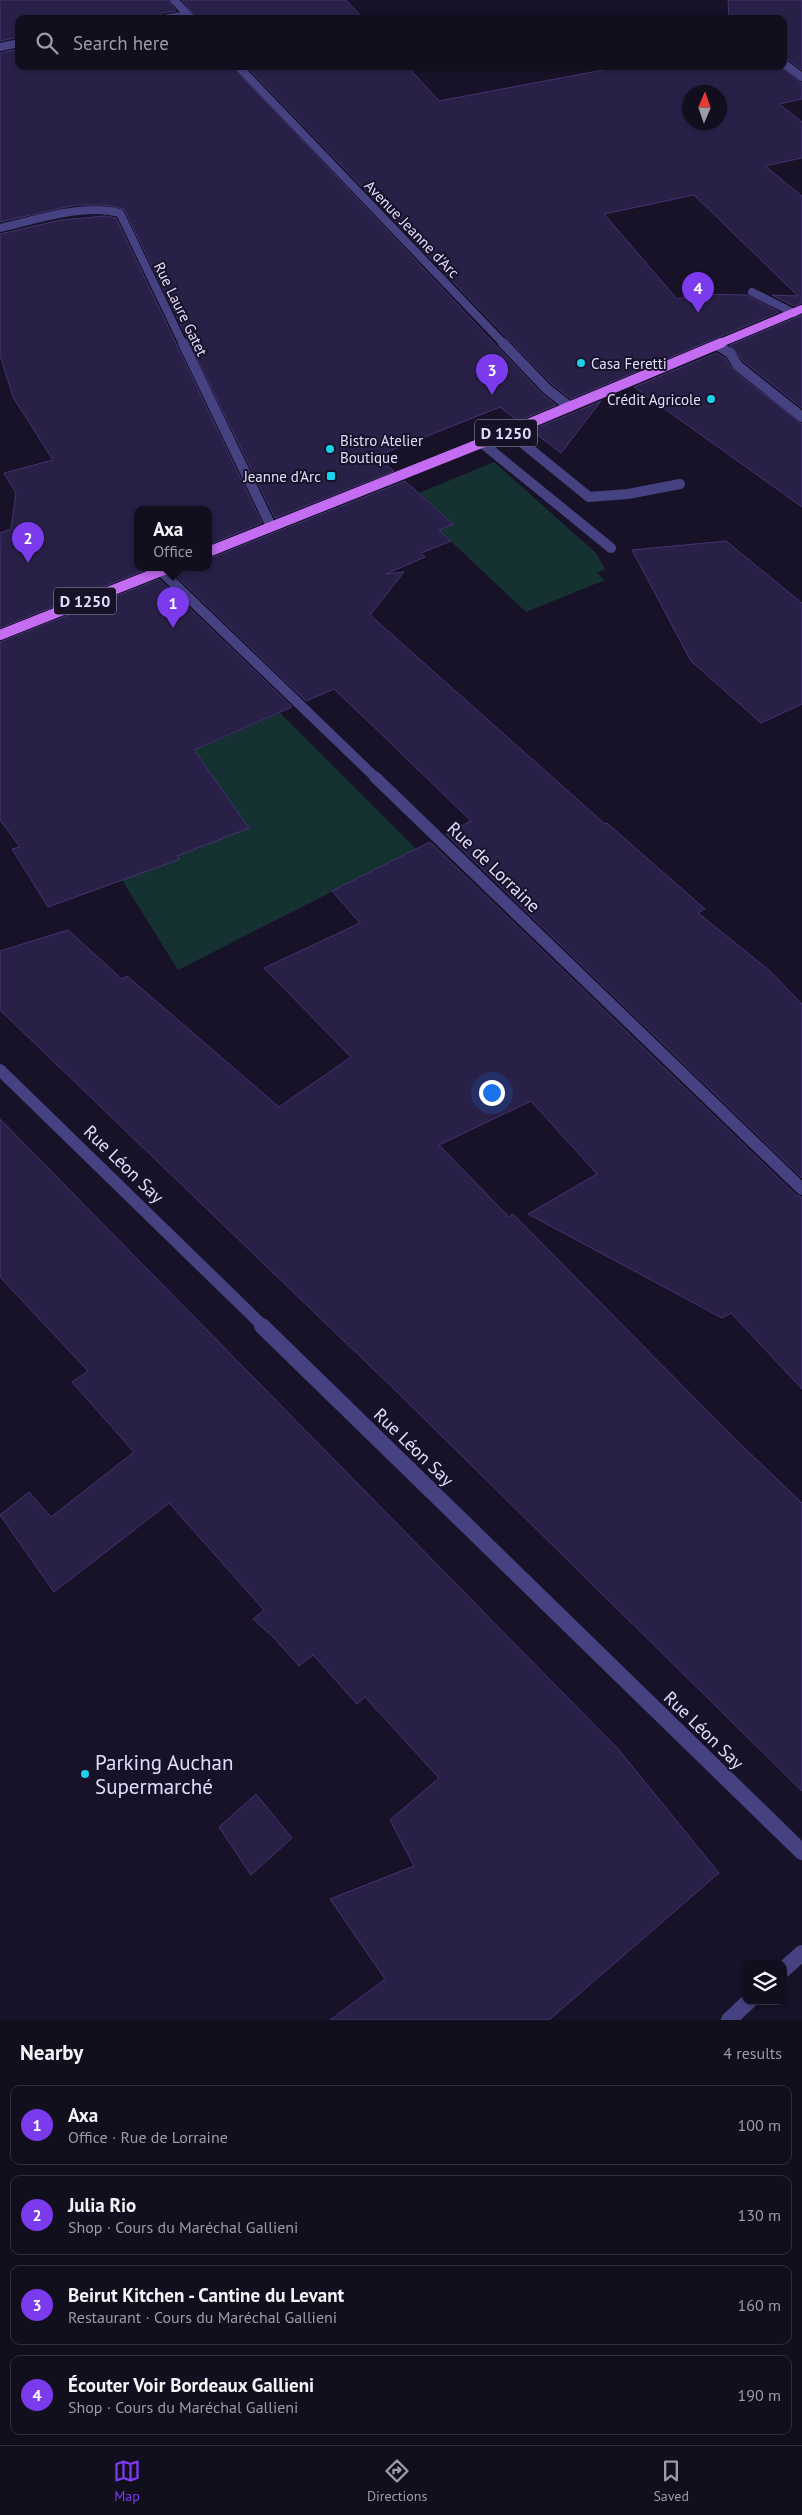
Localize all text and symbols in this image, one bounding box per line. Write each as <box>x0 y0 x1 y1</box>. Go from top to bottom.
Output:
search box <box>15 15 787 70</box>
icon: search <box>33 29 61 57</box>
text: Search here <box>73 31 169 55</box>
north arrow <box>682 85 727 130</box>
street label: Avenue Jeanne d'Arc <box>361 176 464 282</box>
street label: Rue Laure Gatet <box>150 259 212 359</box>
pin: 4 <box>682 272 714 313</box>
pin: 3 <box>476 354 508 395</box>
place label: Casa Feretti <box>591 354 667 373</box>
marker: Casa Feretti <box>575 357 587 369</box>
place label: Crédit Agricole <box>607 390 701 409</box>
marker: Crédit Agricole <box>705 393 717 405</box>
road number: D 1250 <box>475 419 537 446</box>
place label: Bistro Atelier Boutique <box>340 431 423 467</box>
marker: Bistro Atelier Boutique <box>324 443 336 455</box>
place label: Jeanne d'Arc <box>242 467 321 486</box>
marker: Jeanne d'Arc <box>325 470 337 482</box>
popup <box>134 506 212 571</box>
text: Axa <box>153 517 183 541</box>
pin: 2 <box>12 522 44 563</box>
text: Office <box>153 541 193 561</box>
pin: 1 <box>157 587 189 628</box>
road number: D 1250 <box>54 588 116 614</box>
street label: Rue de Lorraine <box>443 817 545 917</box>
your location <box>479 1080 505 1106</box>
street label: Rue Léon Say <box>79 1120 169 1208</box>
street label: Rue Léon Say <box>369 1403 459 1491</box>
street label: Rue Léon Say <box>659 1686 749 1774</box>
place label: Parking Auchan Supermarché <box>95 1749 233 1800</box>
marker: Parking Auchan Supermarché <box>79 1768 91 1780</box>
map controls <box>742 1960 787 2005</box>
button: layers <box>742 1960 787 2005</box>
text: Nearby <box>20 2039 83 2066</box>
text: 4 results <box>723 2043 782 2063</box>
text: Axa <box>68 2103 98 2127</box>
text: 1 <box>32 2115 42 2135</box>
text: 100 m <box>738 2115 781 2135</box>
text: Office · Rue de Lorraine <box>68 2127 228 2147</box>
text: Julia Rio <box>68 2193 136 2217</box>
text: 2 <box>32 2205 42 2225</box>
text: 130 m <box>738 2205 781 2225</box>
text: Shop · Cours du Maréchal Gallieni <box>68 2217 298 2237</box>
text: Beirut Kitchen - Cantine du Levant <box>68 2283 344 2307</box>
text: 3 <box>32 2295 42 2315</box>
text: 160 m <box>738 2295 781 2315</box>
text: Restaurant · Cours du Maréchal Gallieni <box>68 2307 337 2327</box>
text: Écouter Voir Bordeaux Gallieni <box>68 2373 314 2397</box>
text: 4 <box>32 2385 42 2405</box>
text: 190 m <box>738 2385 781 2405</box>
text: Shop · Cours du Maréchal Gallieni <box>68 2397 298 2417</box>
tab: Map <box>113 2457 141 2505</box>
tab: Directions <box>367 2457 427 2505</box>
tab: Saved <box>653 2457 689 2505</box>

